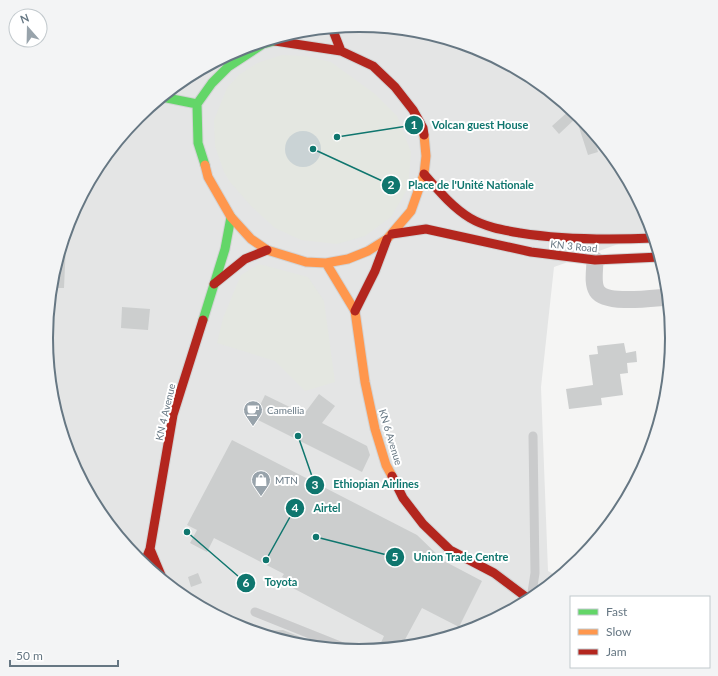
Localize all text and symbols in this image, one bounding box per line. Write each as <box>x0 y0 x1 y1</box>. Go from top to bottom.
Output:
north arrow <box>8 8 48 48</box>
text: N <box>18 11 31 26</box>
callout: Volcan guest House <box>404 113 537 136</box>
text: 1 <box>411 117 418 132</box>
text: Volcan guest House <box>431 118 528 131</box>
callout: Place de l'Unité Nationale <box>381 174 542 197</box>
text: 2 <box>388 177 395 192</box>
text: Place de l'Unité Nationale <box>408 178 534 191</box>
street label: KN 3 Road <box>550 238 598 254</box>
street label: KN 4 Avenue <box>153 382 177 442</box>
cafe icon: Camellia <box>242 399 264 427</box>
place label: Camellia <box>267 404 304 416</box>
street label: KN 6 Avenue <box>377 408 405 466</box>
shop icon: MTN <box>250 469 272 497</box>
callout: Ethiopian Airlines <box>305 473 427 496</box>
place label: MTN <box>275 474 298 486</box>
text: 3 <box>312 477 319 492</box>
text: Ethiopian Airlines <box>333 477 419 490</box>
callout: Airtel <box>285 497 348 520</box>
text: 4 <box>292 500 299 515</box>
text: Airtel <box>312 501 341 514</box>
callout: Union Trade Centre <box>385 546 516 569</box>
text: 5 <box>392 549 399 564</box>
text: Union Trade Centre <box>414 550 509 563</box>
callout: Toyota <box>236 571 305 594</box>
text: 6 <box>243 575 250 590</box>
text: Toyota <box>265 575 297 588</box>
legend <box>570 596 710 668</box>
text: Fast <box>606 604 628 619</box>
text: Slow <box>606 624 632 639</box>
scale bar <box>10 642 118 668</box>
text: Jam <box>606 644 627 659</box>
text: 50 m <box>16 648 43 663</box>

